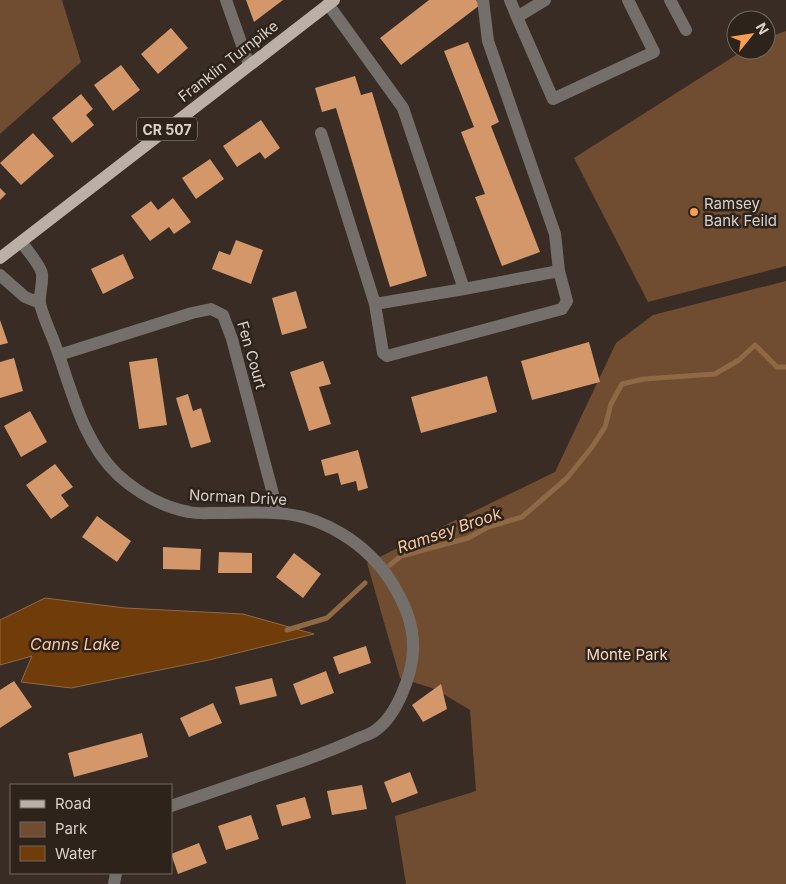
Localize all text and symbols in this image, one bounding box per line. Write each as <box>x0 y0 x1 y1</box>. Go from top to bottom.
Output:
north arrow <box>726 10 776 60</box>
street label: Franklin Turnpike <box>174 16 282 106</box>
text: N <box>753 19 773 37</box>
road number: CR 507 <box>137 118 197 140</box>
place label: Ramsey Bank Feild <box>704 194 777 230</box>
marker: Ramsey Bank Feild <box>688 206 700 218</box>
street label: Fen Court <box>233 319 271 391</box>
street label: Norman Drive <box>189 485 287 509</box>
water label: Ramsey Brook <box>394 503 504 557</box>
water label: Canns Lake <box>30 634 120 654</box>
park label: Monte Park <box>586 645 668 664</box>
legend <box>10 784 172 874</box>
text: Road <box>55 794 91 813</box>
text: Park <box>55 819 88 838</box>
text: Water <box>55 844 97 863</box>

